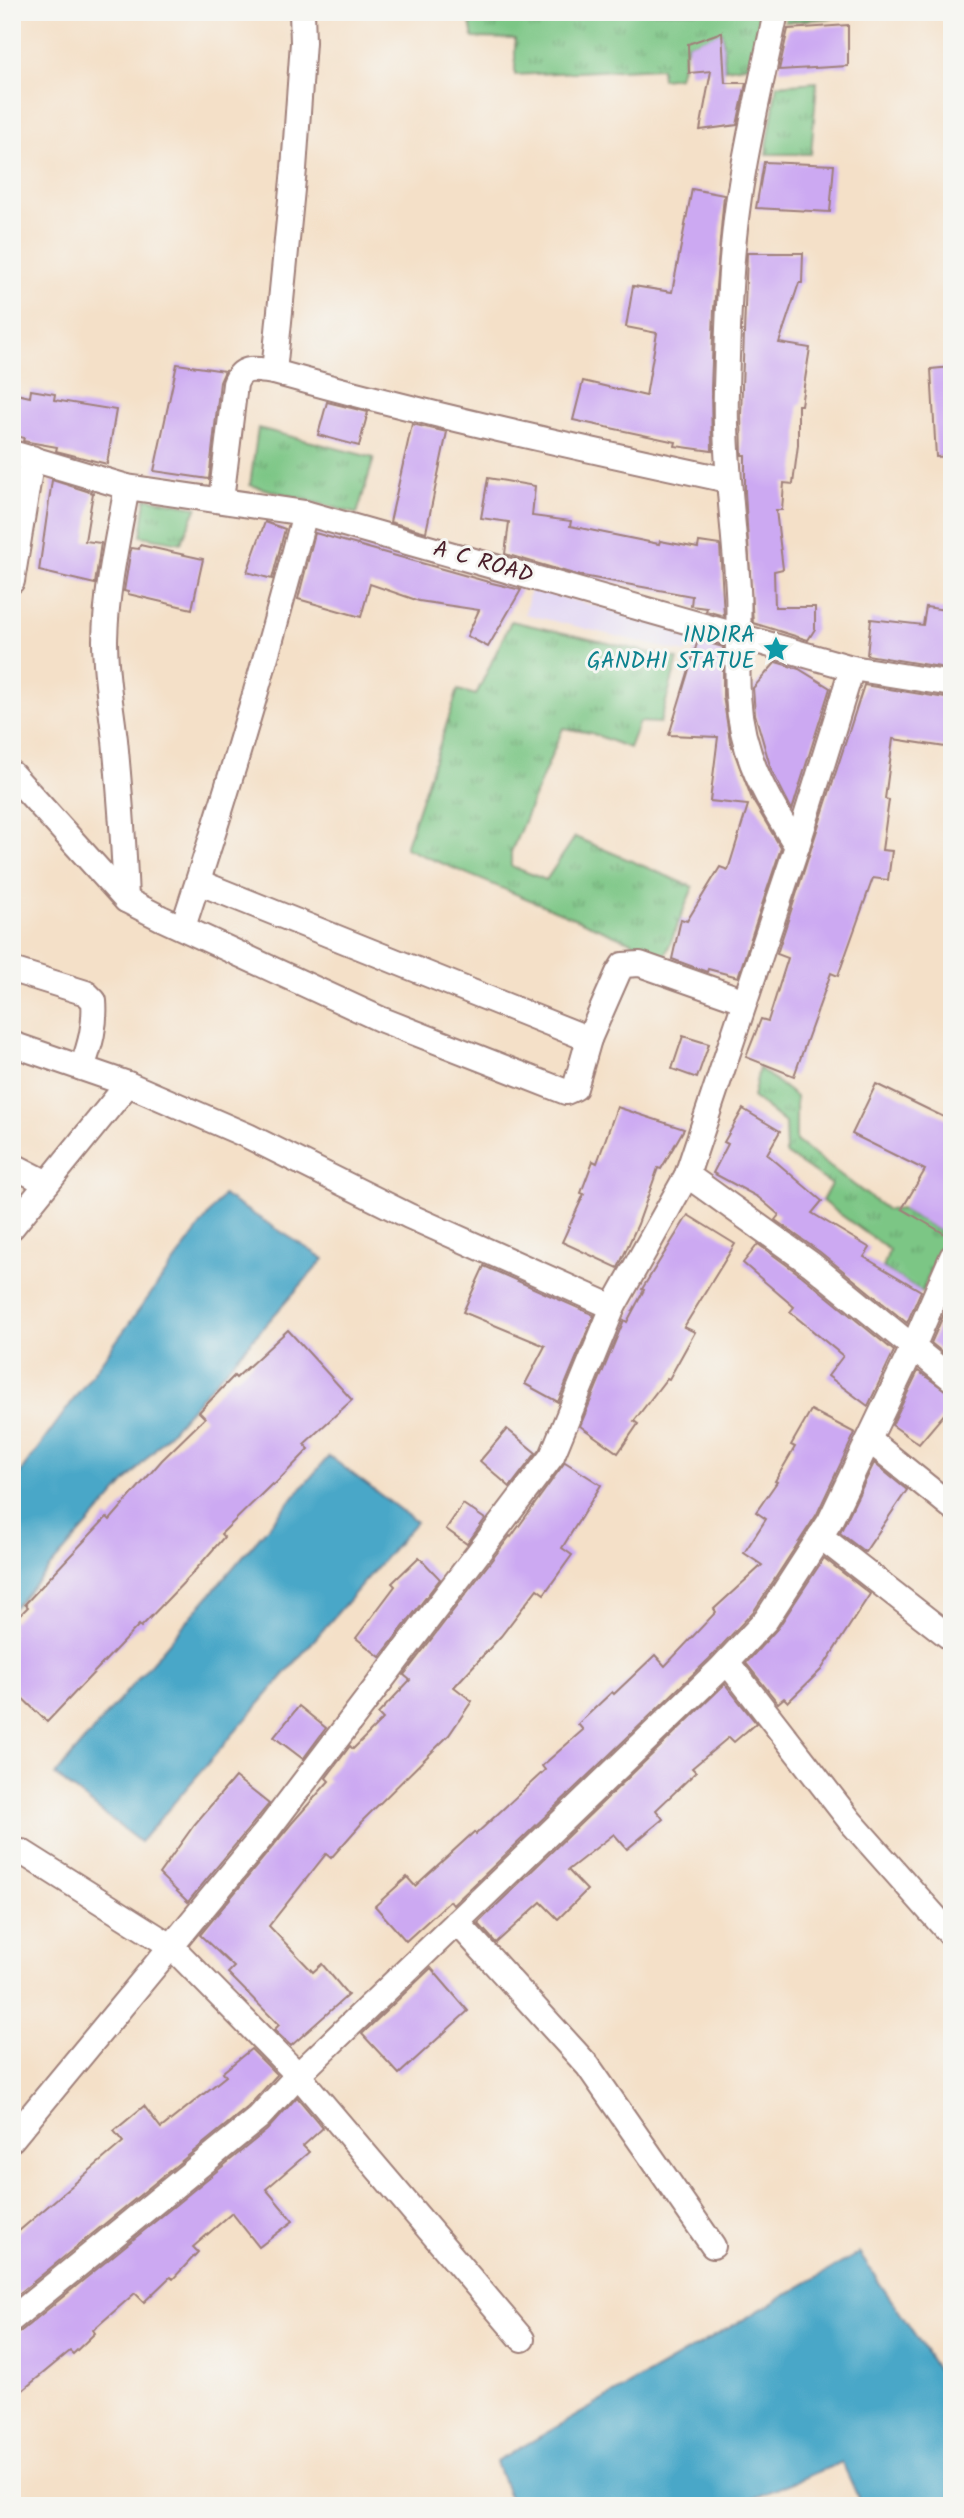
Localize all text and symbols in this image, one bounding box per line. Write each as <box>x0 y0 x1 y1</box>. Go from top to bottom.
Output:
street label: A C ROAD <box>429 532 537 594</box>
place label: INDIRA GANDHI STATUE <box>587 618 756 680</box>
place icon: INDIRA GANDHI STATUE <box>761 634 791 664</box>

